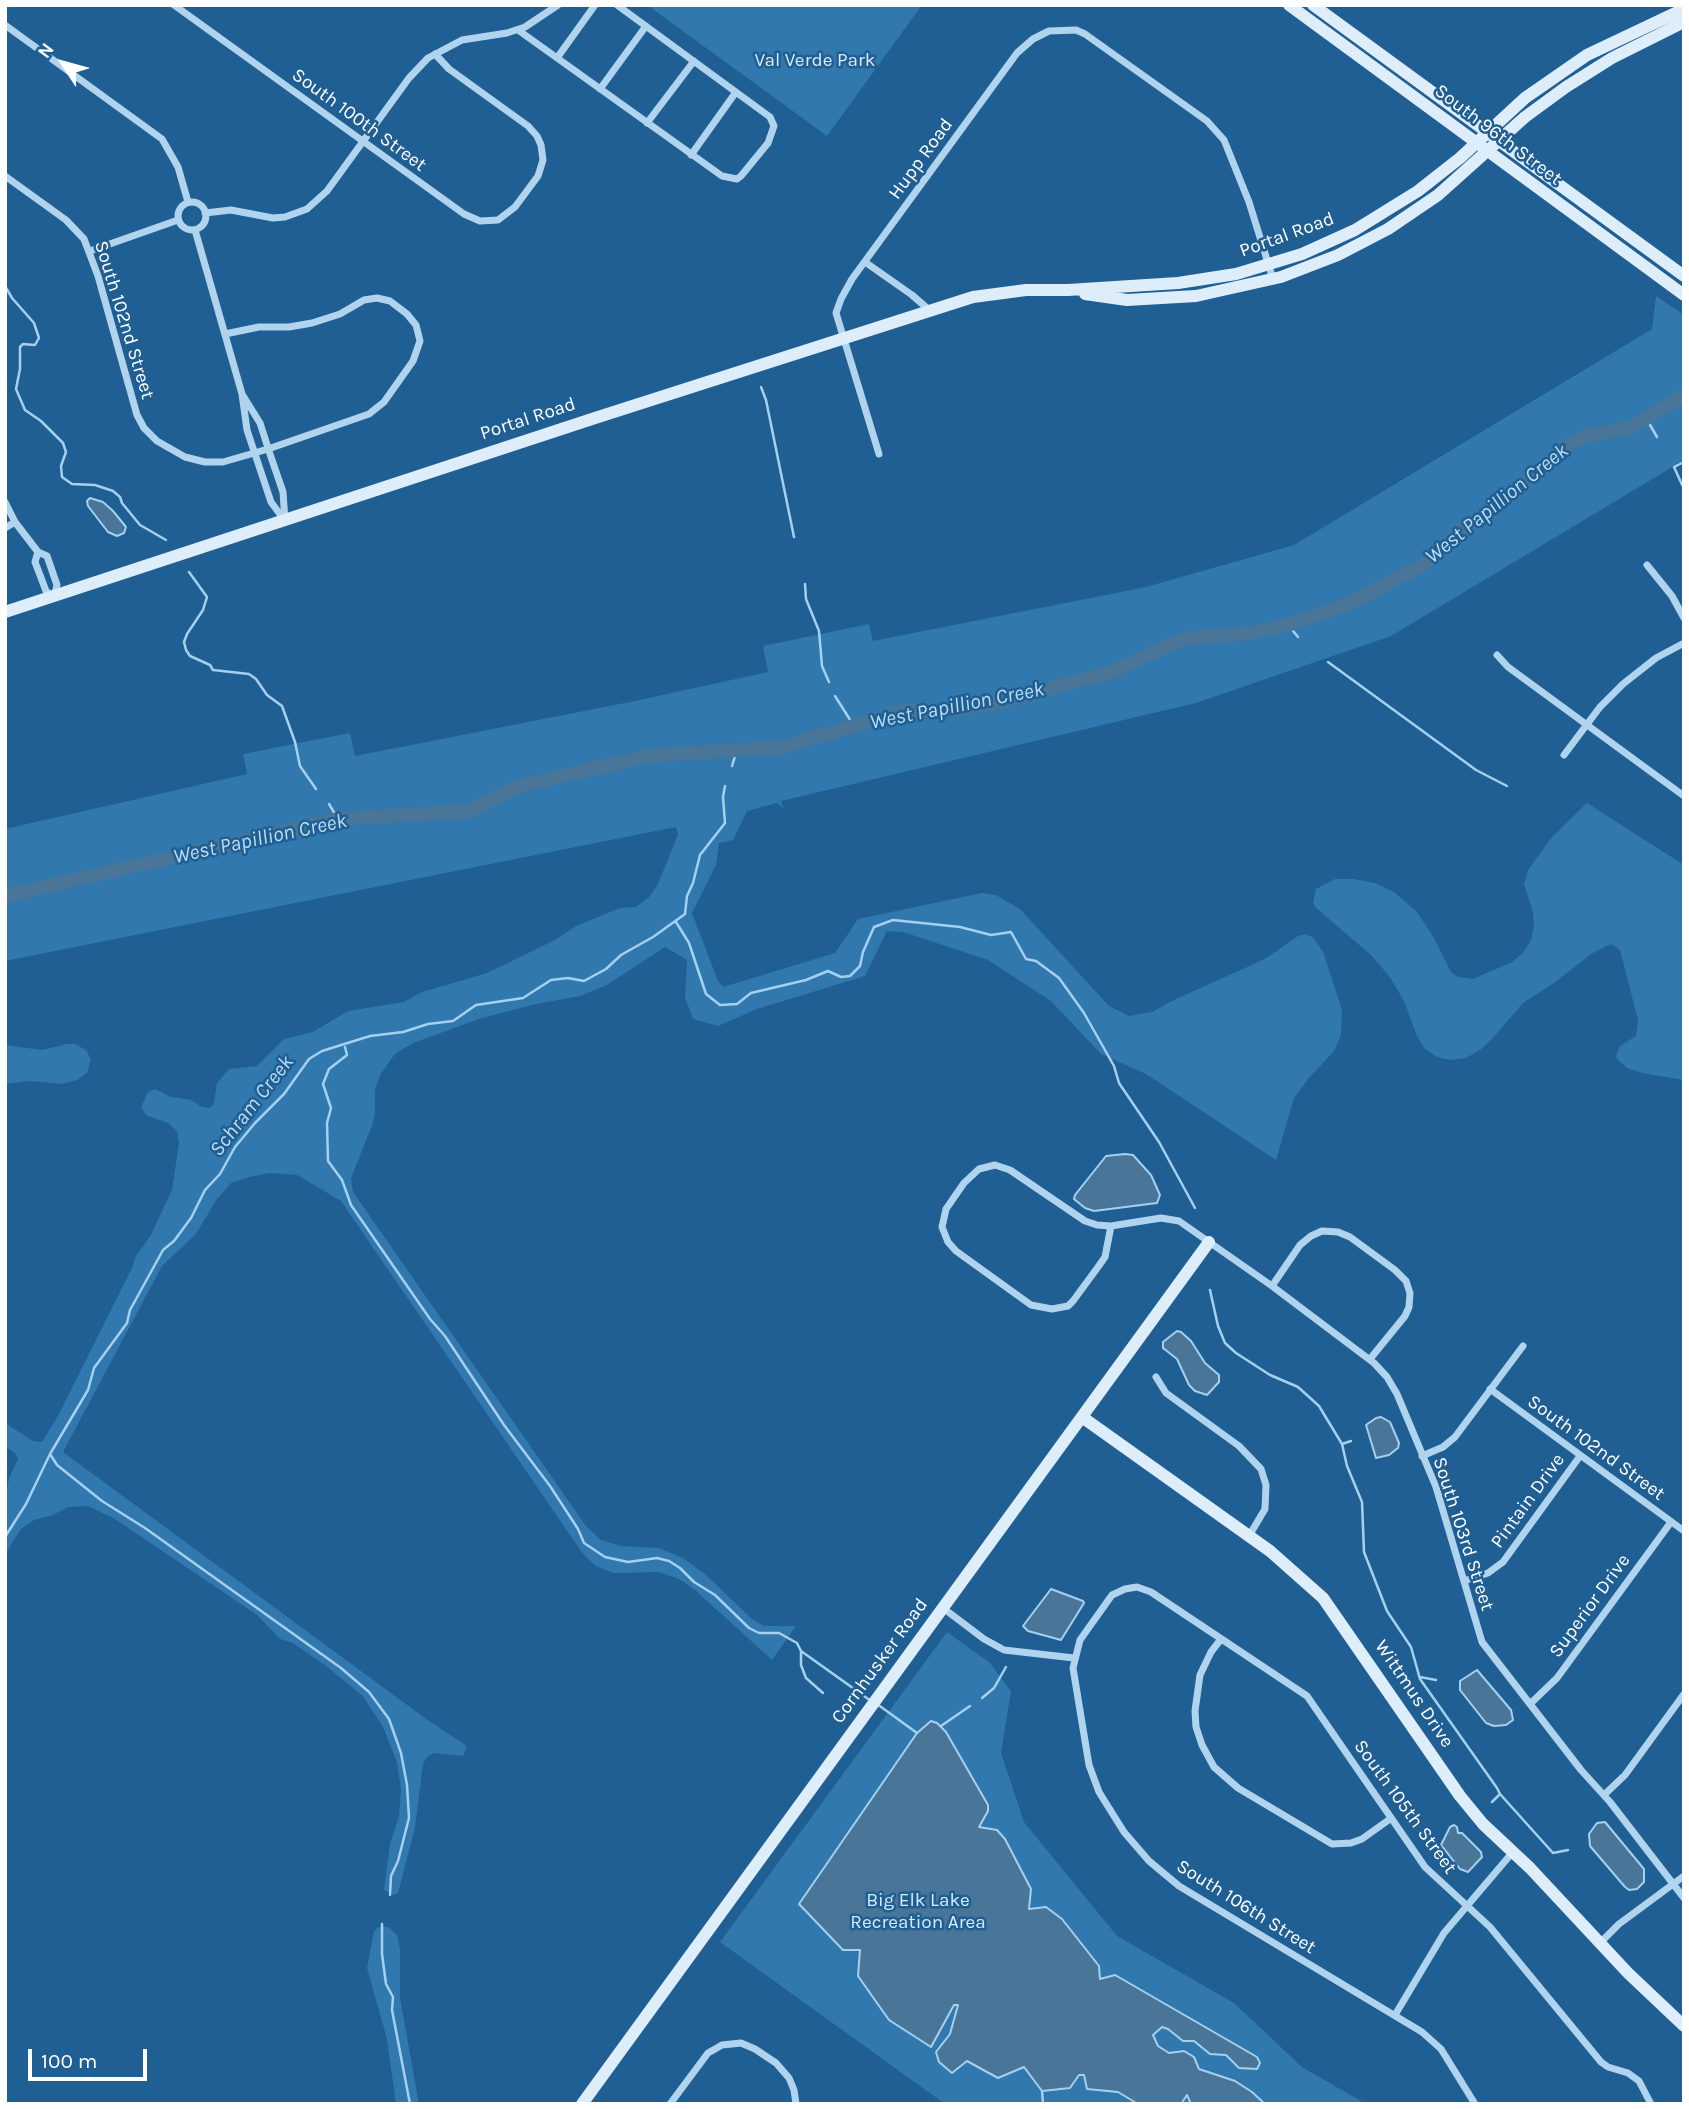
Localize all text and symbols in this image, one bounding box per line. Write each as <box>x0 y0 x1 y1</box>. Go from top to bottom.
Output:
north arrow <box>28 28 98 98</box>
text: N <box>33 39 59 63</box>
park label: Val Verde Park <box>754 50 876 72</box>
street label: South 100th Street <box>287 64 431 176</box>
street label: South 96th Street <box>1430 80 1566 190</box>
street label: Hupp Road <box>884 114 958 204</box>
street label: Portal Road <box>1237 207 1337 263</box>
street label: South 102nd Street <box>89 238 159 402</box>
street label: Portal Road <box>477 393 579 445</box>
water label: West Papillion Creek <box>1420 439 1574 569</box>
water label: West Papillion Creek <box>868 677 1046 735</box>
water label: West Papillion Creek <box>171 808 349 870</box>
water label: Schram Creek <box>205 1050 299 1162</box>
street label: South 102nd Street <box>1523 1390 1669 1506</box>
street label: Pintain Drive <box>1486 1449 1570 1553</box>
street label: South 103rd Street <box>1427 1454 1499 1614</box>
street label: Superior Drive <box>1545 1550 1635 1662</box>
street label: Cornhusker Road <box>827 1594 933 1728</box>
street label: Wittmus Drive <box>1370 1636 1458 1752</box>
street label: South 105th Street <box>1349 1736 1461 1878</box>
street label: South 106th Street <box>1172 1855 1320 1959</box>
park label: Big Elk Lake Recreation Area <box>850 1890 986 1934</box>
scale bar <box>32 2036 150 2080</box>
text: 100 m <box>41 2049 98 2073</box>

